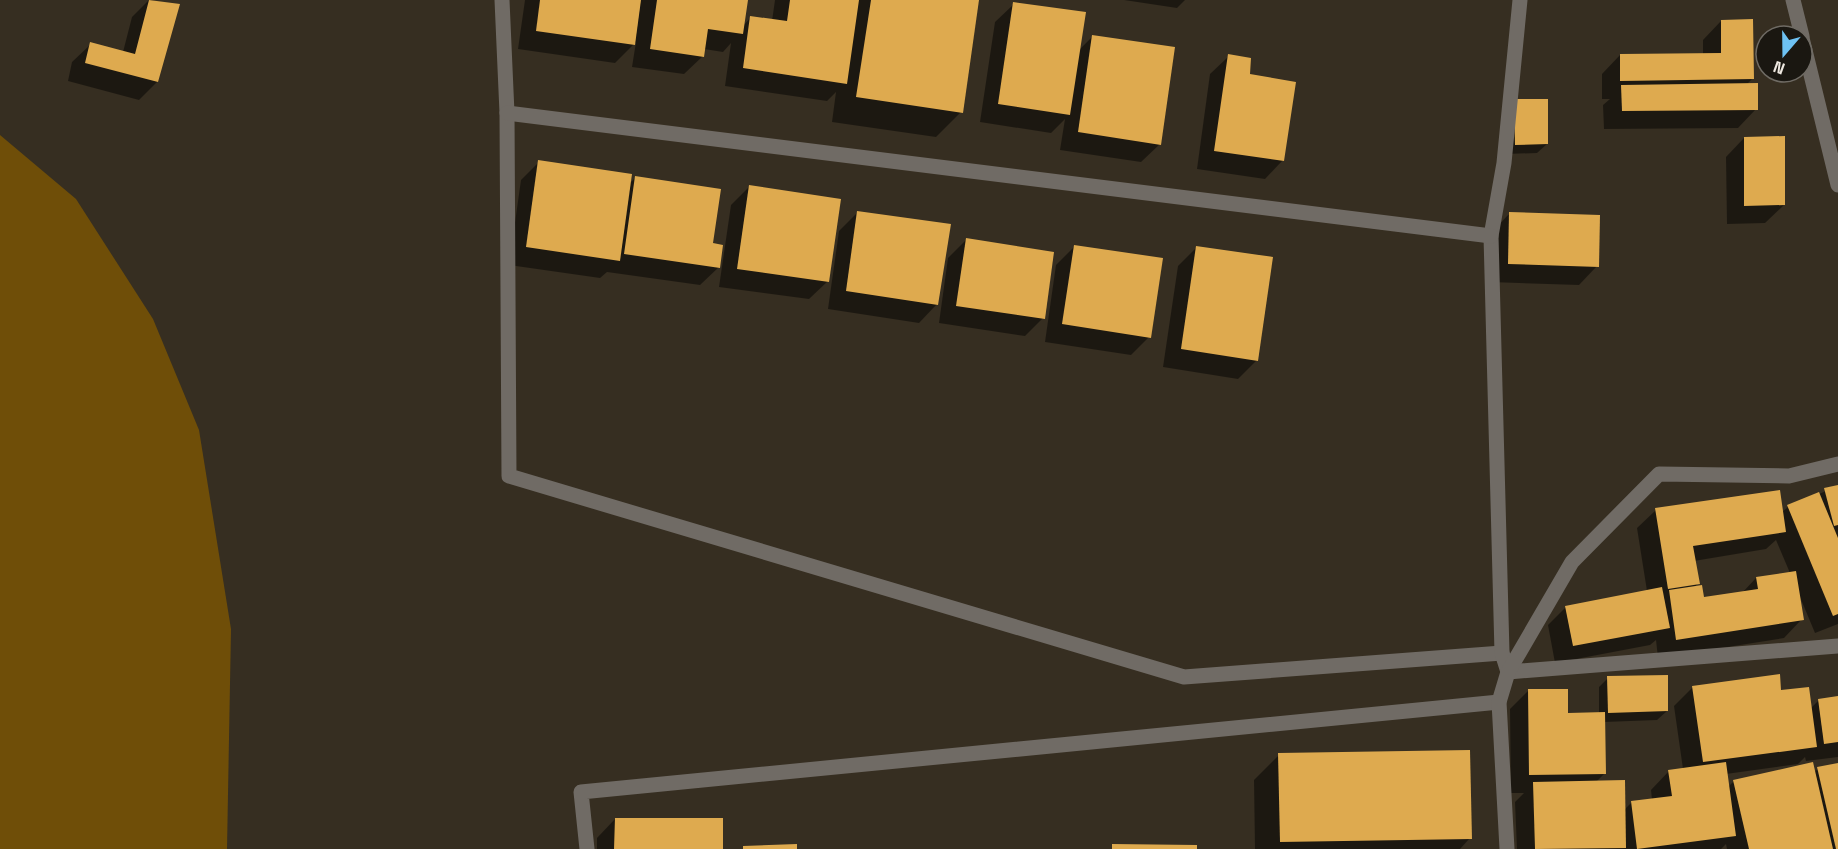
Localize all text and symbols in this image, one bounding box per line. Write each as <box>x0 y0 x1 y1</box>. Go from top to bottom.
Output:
north arrow <box>1754 24 1814 84</box>
text: N <box>1770 56 1788 79</box>

